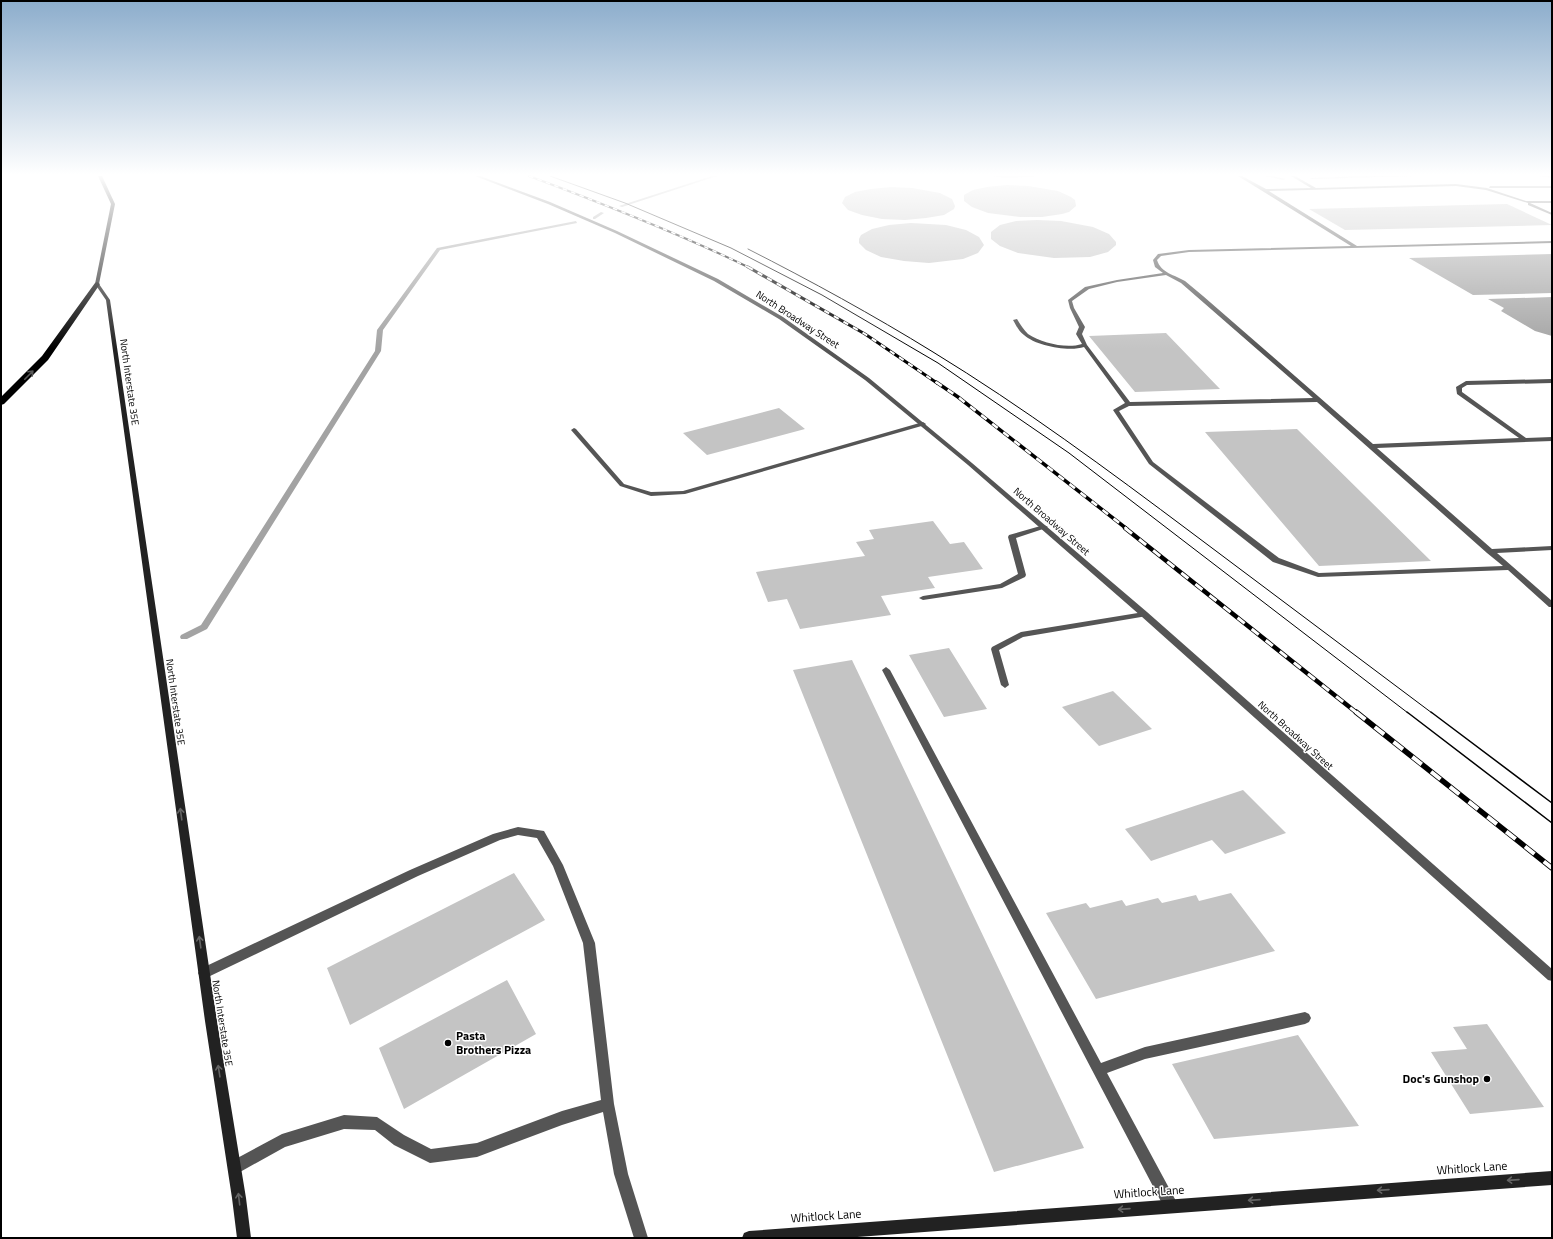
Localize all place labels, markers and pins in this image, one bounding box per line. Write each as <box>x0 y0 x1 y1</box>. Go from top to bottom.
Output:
place label: Pasta Brothers Pizza <box>456 1026 531 1059</box>
marker: Pasta Brothers Pizza <box>443 1038 453 1048</box>
place label: Doc's Gunshop <box>1403 1069 1479 1088</box>
marker: Doc's Gunshop <box>1482 1074 1492 1084</box>

